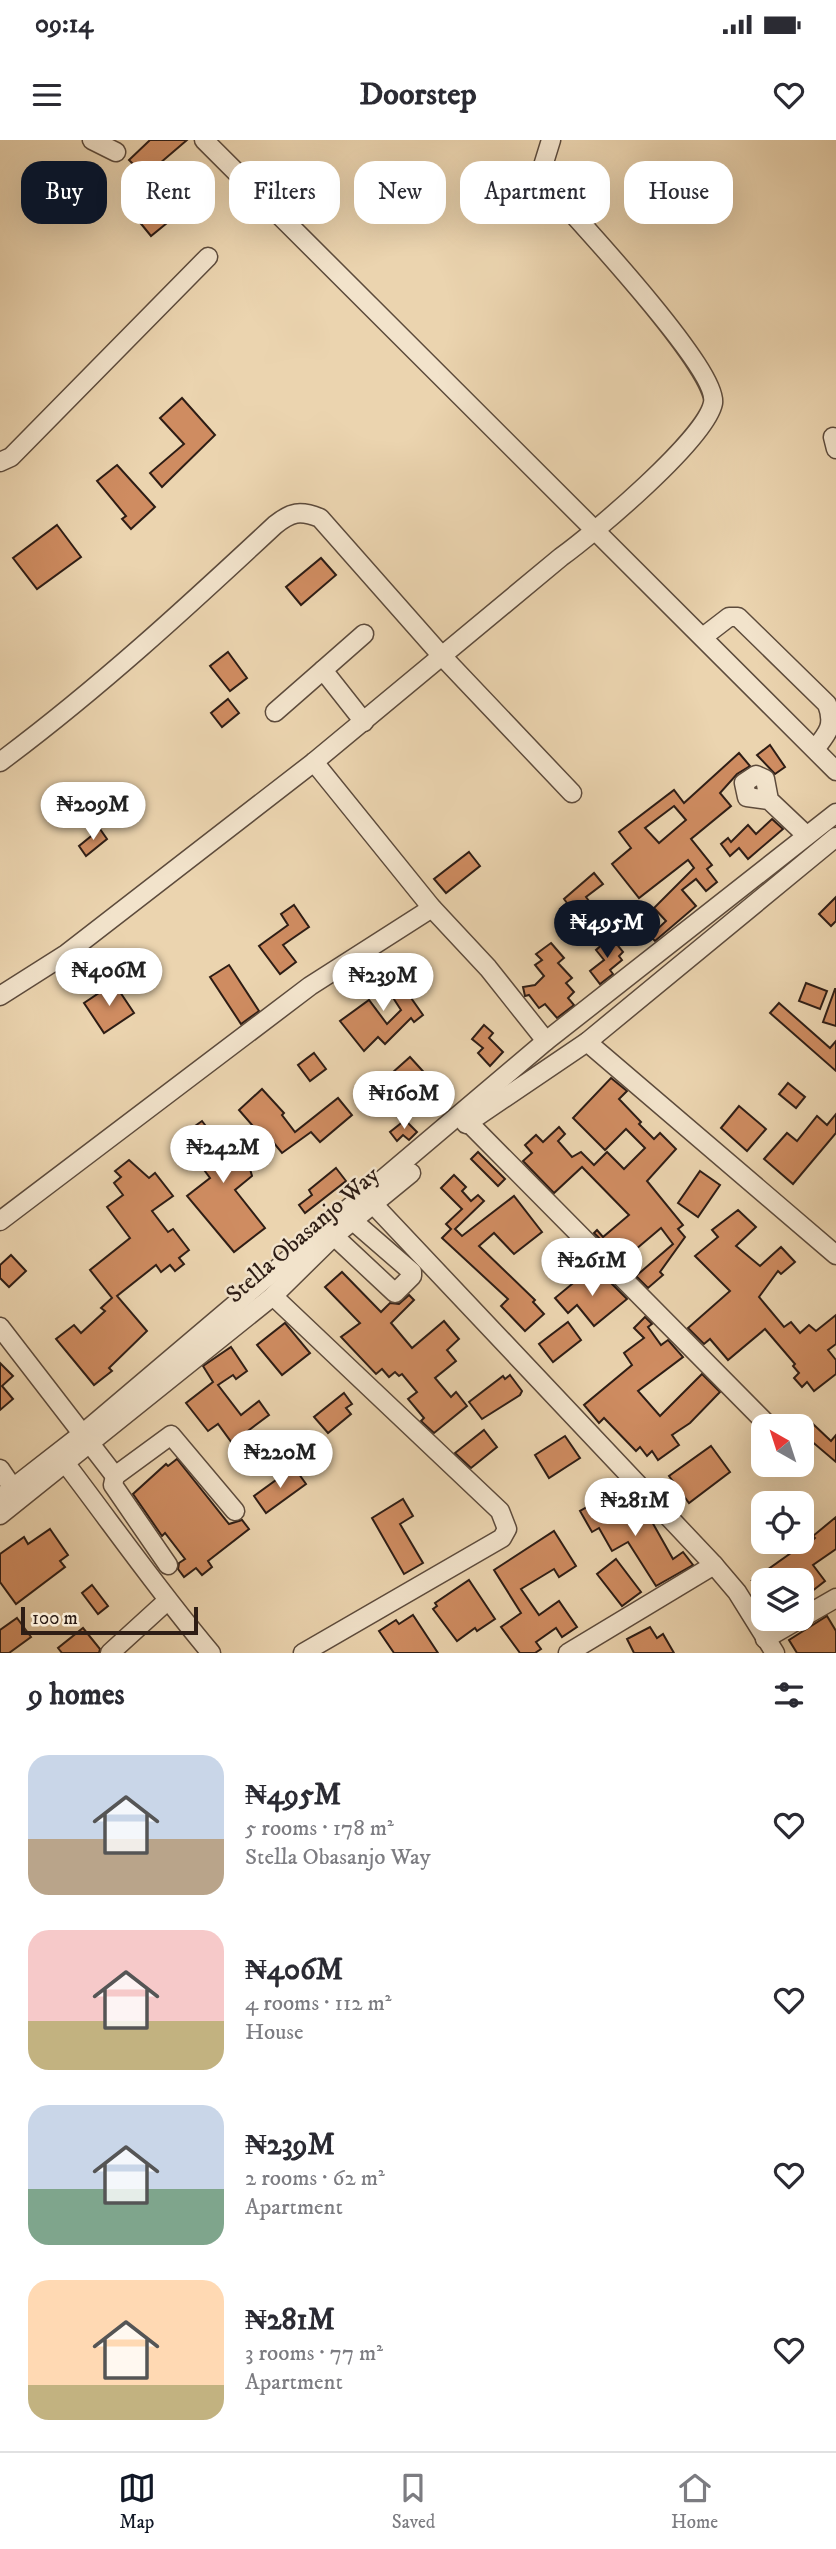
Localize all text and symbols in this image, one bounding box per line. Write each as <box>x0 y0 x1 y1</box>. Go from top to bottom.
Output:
text: 09:14 <box>35 8 93 41</box>
text: Doorstep <box>359 75 477 115</box>
icon: menu <box>28 76 66 114</box>
icon: heart <box>770 76 808 114</box>
chip: Buy <box>21 161 107 224</box>
chip: Rent <box>121 161 215 224</box>
chip: Filters <box>229 161 340 224</box>
chip: New <box>354 161 446 224</box>
chip: Apartment <box>460 161 610 224</box>
chip: House <box>624 161 733 224</box>
pin: ₦209M <box>44 782 142 842</box>
text: ₦209M <box>57 790 129 819</box>
pin: ₦495M <box>558 900 656 960</box>
text: ₦495M <box>570 908 644 937</box>
pin: ₦406M <box>60 948 158 1008</box>
pin: ₦239M <box>334 954 432 1013</box>
text: ₦406M <box>71 956 147 985</box>
text: ₦239M <box>349 961 418 990</box>
pin: ₦160M <box>355 1072 453 1131</box>
text: ₦160M <box>369 1079 439 1108</box>
pin: ₦242M <box>174 1126 272 1185</box>
text: ₦242M <box>186 1133 260 1162</box>
street label: Stella Obasanjo Way <box>220 1160 386 1310</box>
pin: ₦261M <box>543 1238 641 1298</box>
text: ₦261M <box>557 1246 627 1275</box>
north arrow <box>751 1414 814 1477</box>
map controls <box>751 1414 814 1631</box>
pin: ₦220M <box>231 1430 329 1490</box>
text: ₦220M <box>244 1438 316 1467</box>
pin: ₦281M <box>586 1478 684 1538</box>
text: ₦281M <box>601 1486 669 1515</box>
button: locate <box>751 1491 814 1554</box>
button: layers <box>751 1568 814 1631</box>
scale bar <box>21 1604 198 1636</box>
text: 100 m <box>32 1607 78 1630</box>
icon: filters <box>770 1676 808 1714</box>
text: 9 homes <box>28 1677 125 1714</box>
text: ₦495M <box>245 1777 341 1814</box>
icon: home <box>84 1783 168 1867</box>
icon: heart <box>770 1806 808 1844</box>
text: 5 rooms · 178 m² <box>245 1814 394 1843</box>
text: Stella Obasanjo Way <box>245 1843 431 1872</box>
text: ₦406M <box>245 1952 343 1989</box>
icon: home <box>84 1958 168 2042</box>
icon: heart <box>770 1981 808 2019</box>
text: 4 rooms · 112 m² <box>245 1989 392 2018</box>
text: House <box>245 2018 303 2047</box>
text: ₦239M <box>245 2127 335 2164</box>
icon: home <box>84 2133 168 2217</box>
icon: heart <box>770 2156 808 2194</box>
text: 2 rooms · 62 m² <box>245 2164 385 2193</box>
text: Apartment <box>245 2193 343 2222</box>
text: ₦281M <box>245 2302 335 2339</box>
icon: home <box>84 2308 168 2392</box>
icon: heart <box>770 2331 808 2369</box>
text: 3 rooms · 77 m² <box>245 2339 383 2368</box>
text: Apartment <box>245 2368 343 2397</box>
tab: Map <box>118 2469 156 2534</box>
tab: Saved <box>392 2469 435 2534</box>
tab: Home <box>671 2469 718 2534</box>

